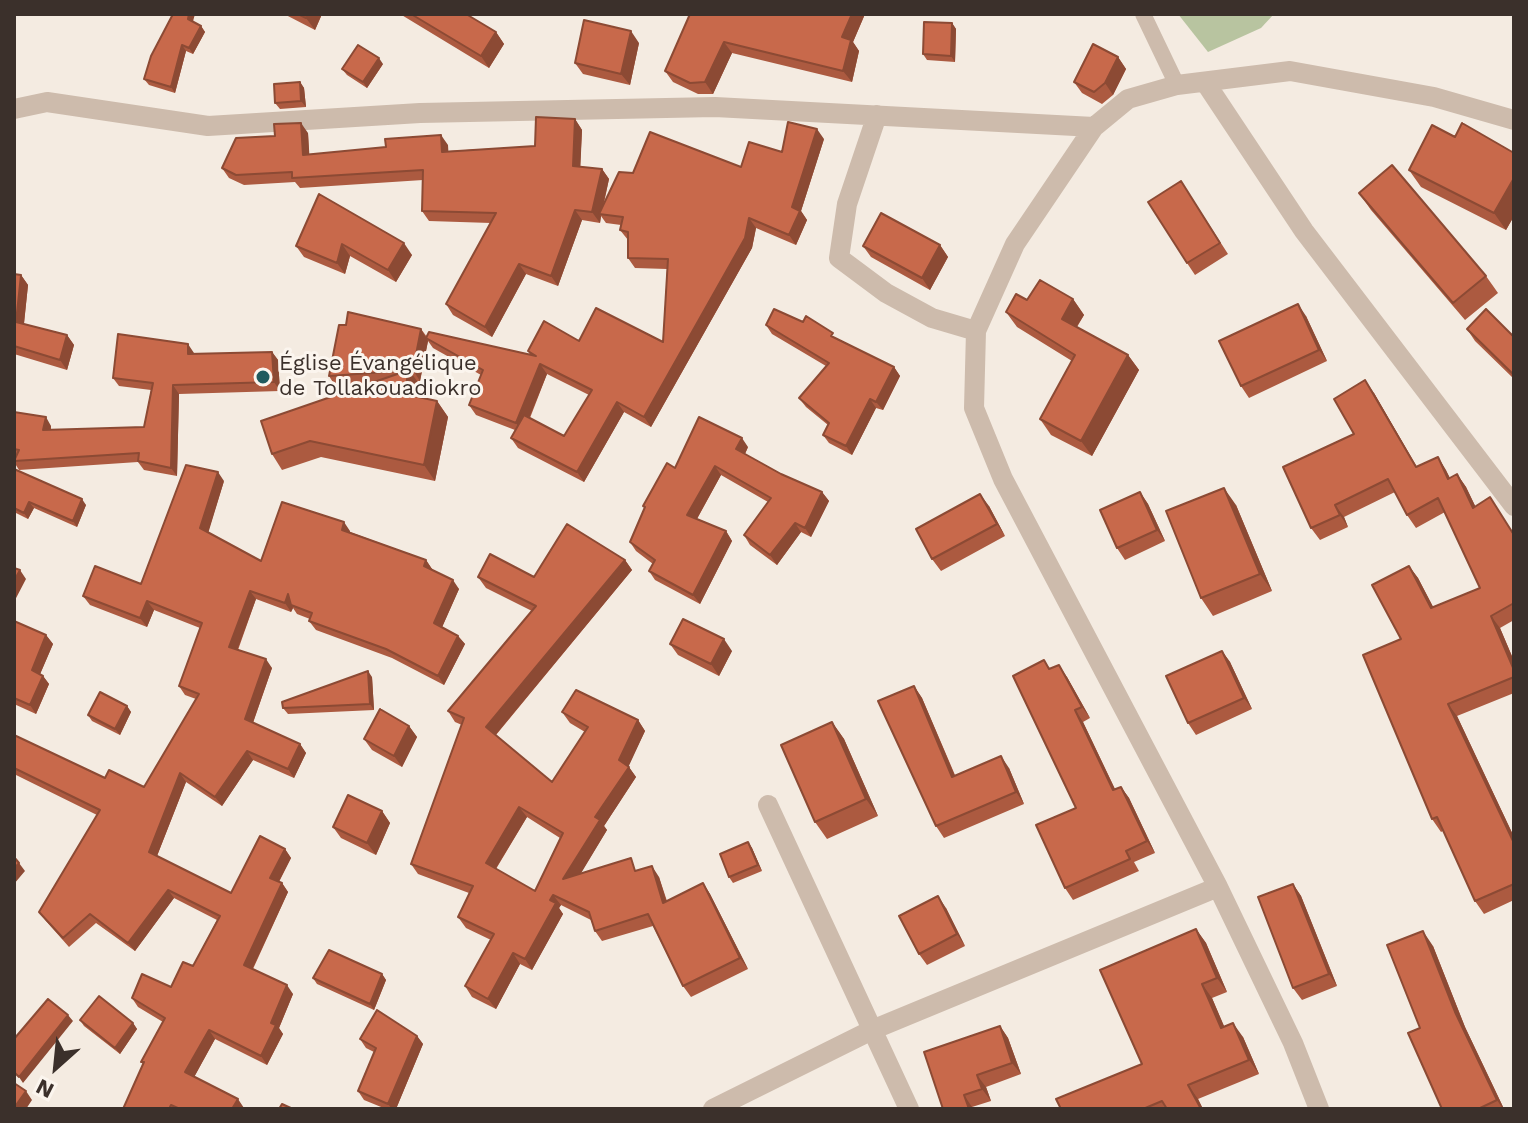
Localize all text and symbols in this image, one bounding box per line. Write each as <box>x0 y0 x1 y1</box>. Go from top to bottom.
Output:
place label: Église Évangélique de Tollakouadiokro <box>279 351 481 402</box>
marker: Église Évangélique de Tollakouadiokro <box>254 368 272 386</box>
north arrow <box>16 1027 96 1107</box>
text: N <box>32 1074 58 1104</box>

